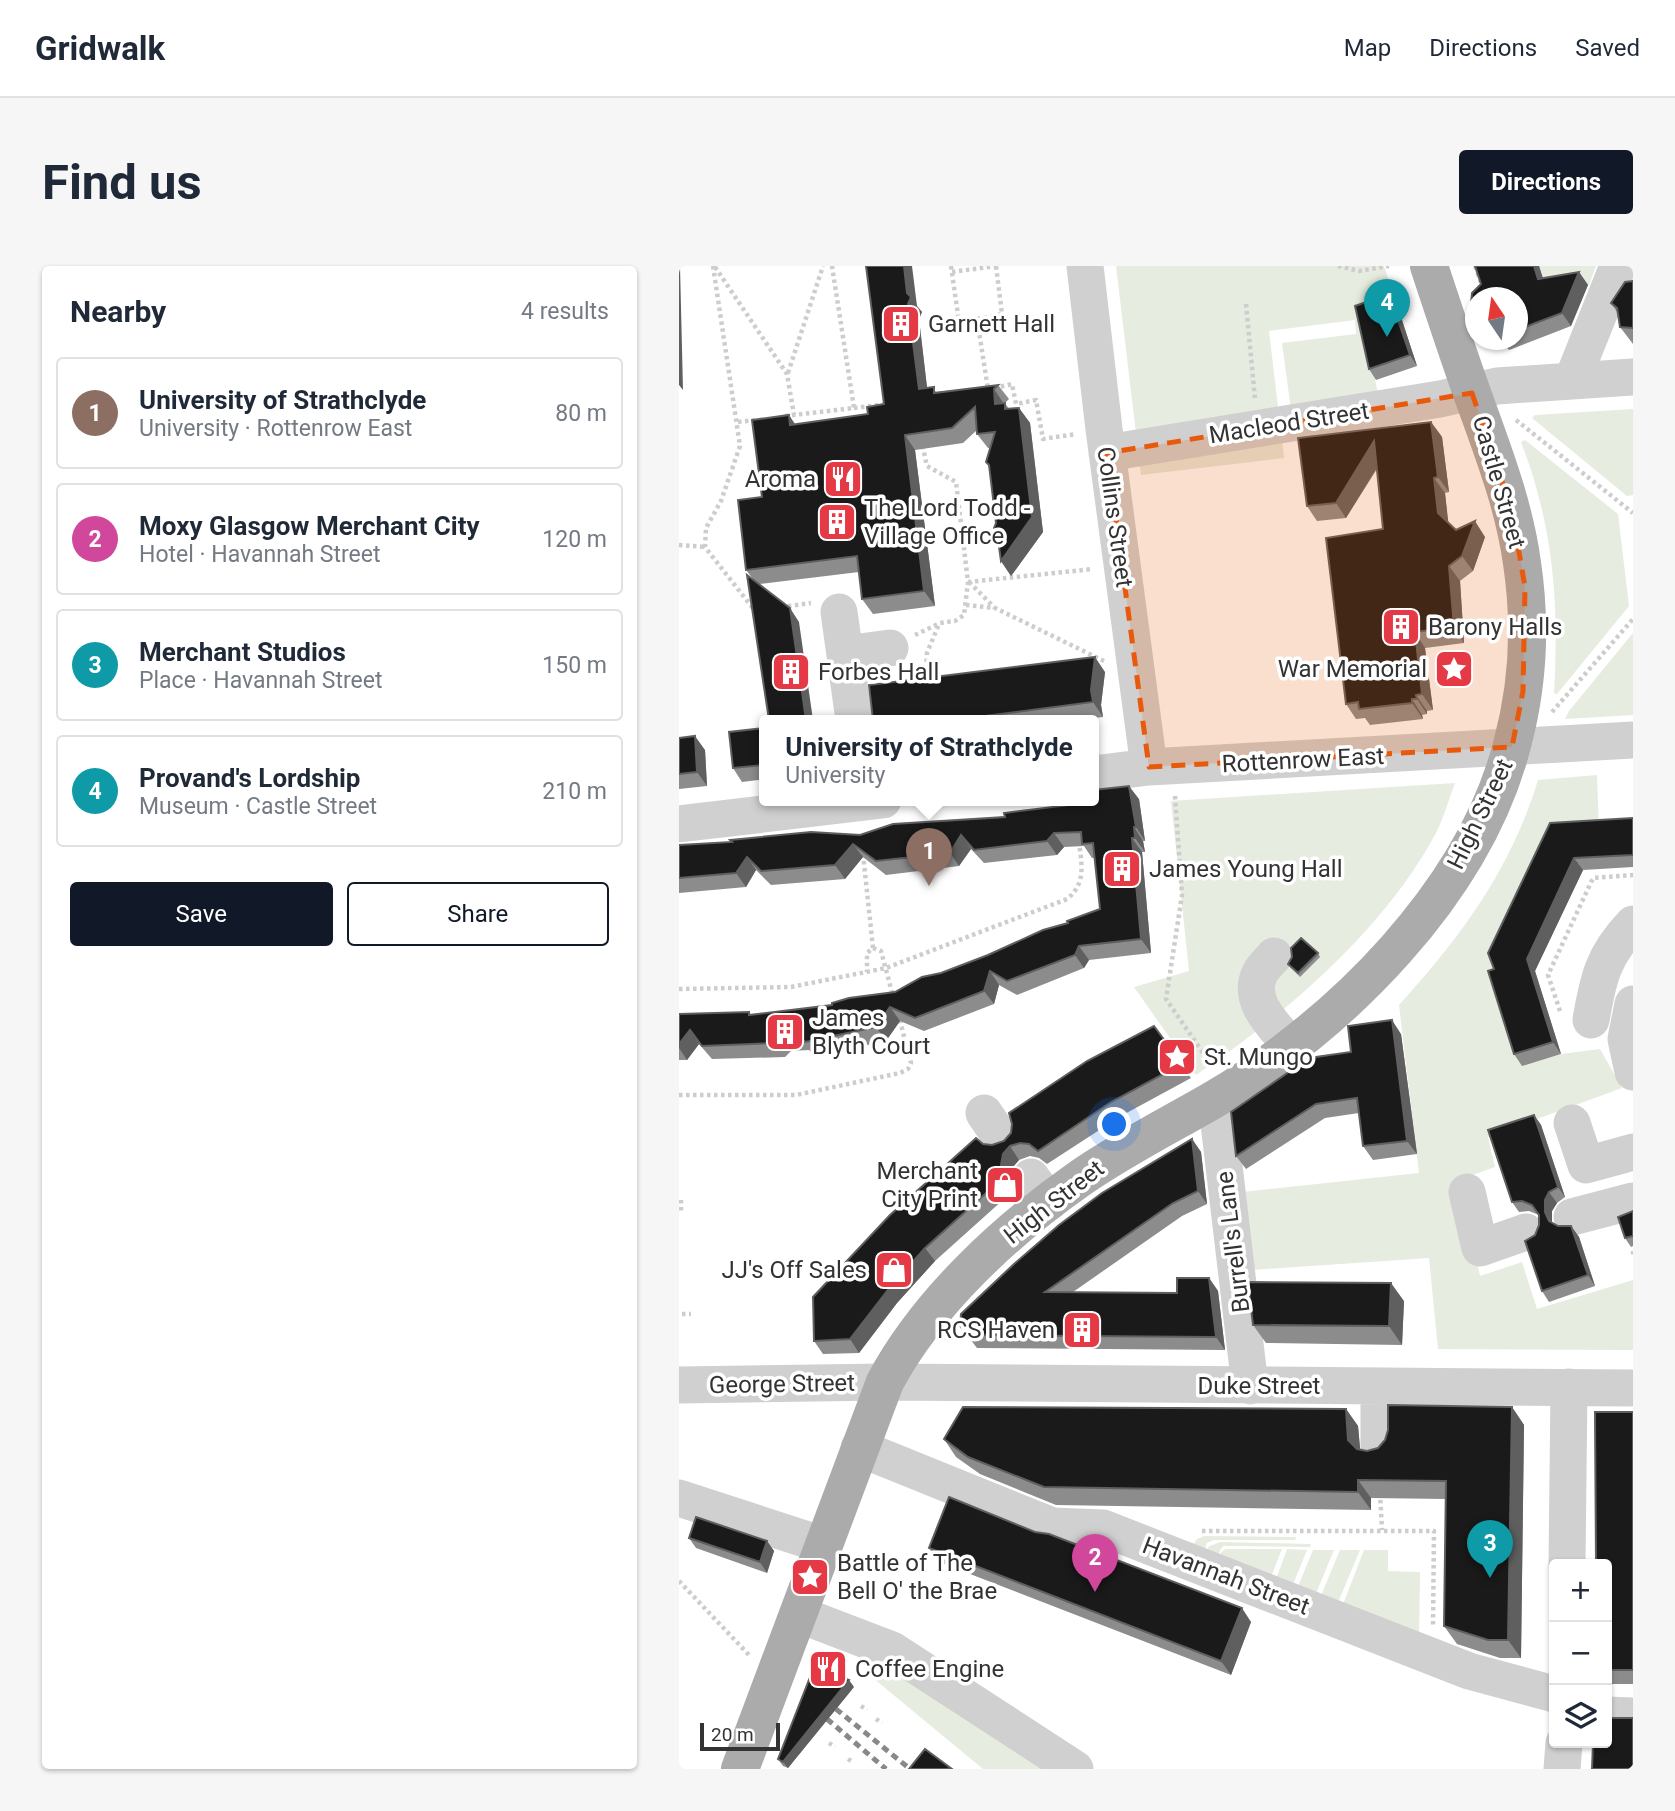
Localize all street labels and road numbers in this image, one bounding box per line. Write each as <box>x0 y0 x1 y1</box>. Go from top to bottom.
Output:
street label: Macleod Street <box>1207 397 1371 449</box>
street label: Castle Street <box>1467 412 1531 552</box>
street label: Collins Street <box>1091 445 1139 589</box>
street label: Rottenrow East <box>1221 742 1385 778</box>
street label: High Street <box>1441 754 1519 874</box>
street label: High Street <box>999 1154 1110 1250</box>
street label: Burrell's Lane <box>1210 1170 1256 1314</box>
street label: George Street <box>709 1369 855 1399</box>
street label: Duke Street <box>1198 1372 1321 1400</box>
street label: Havannah Street <box>1139 1531 1314 1621</box>

